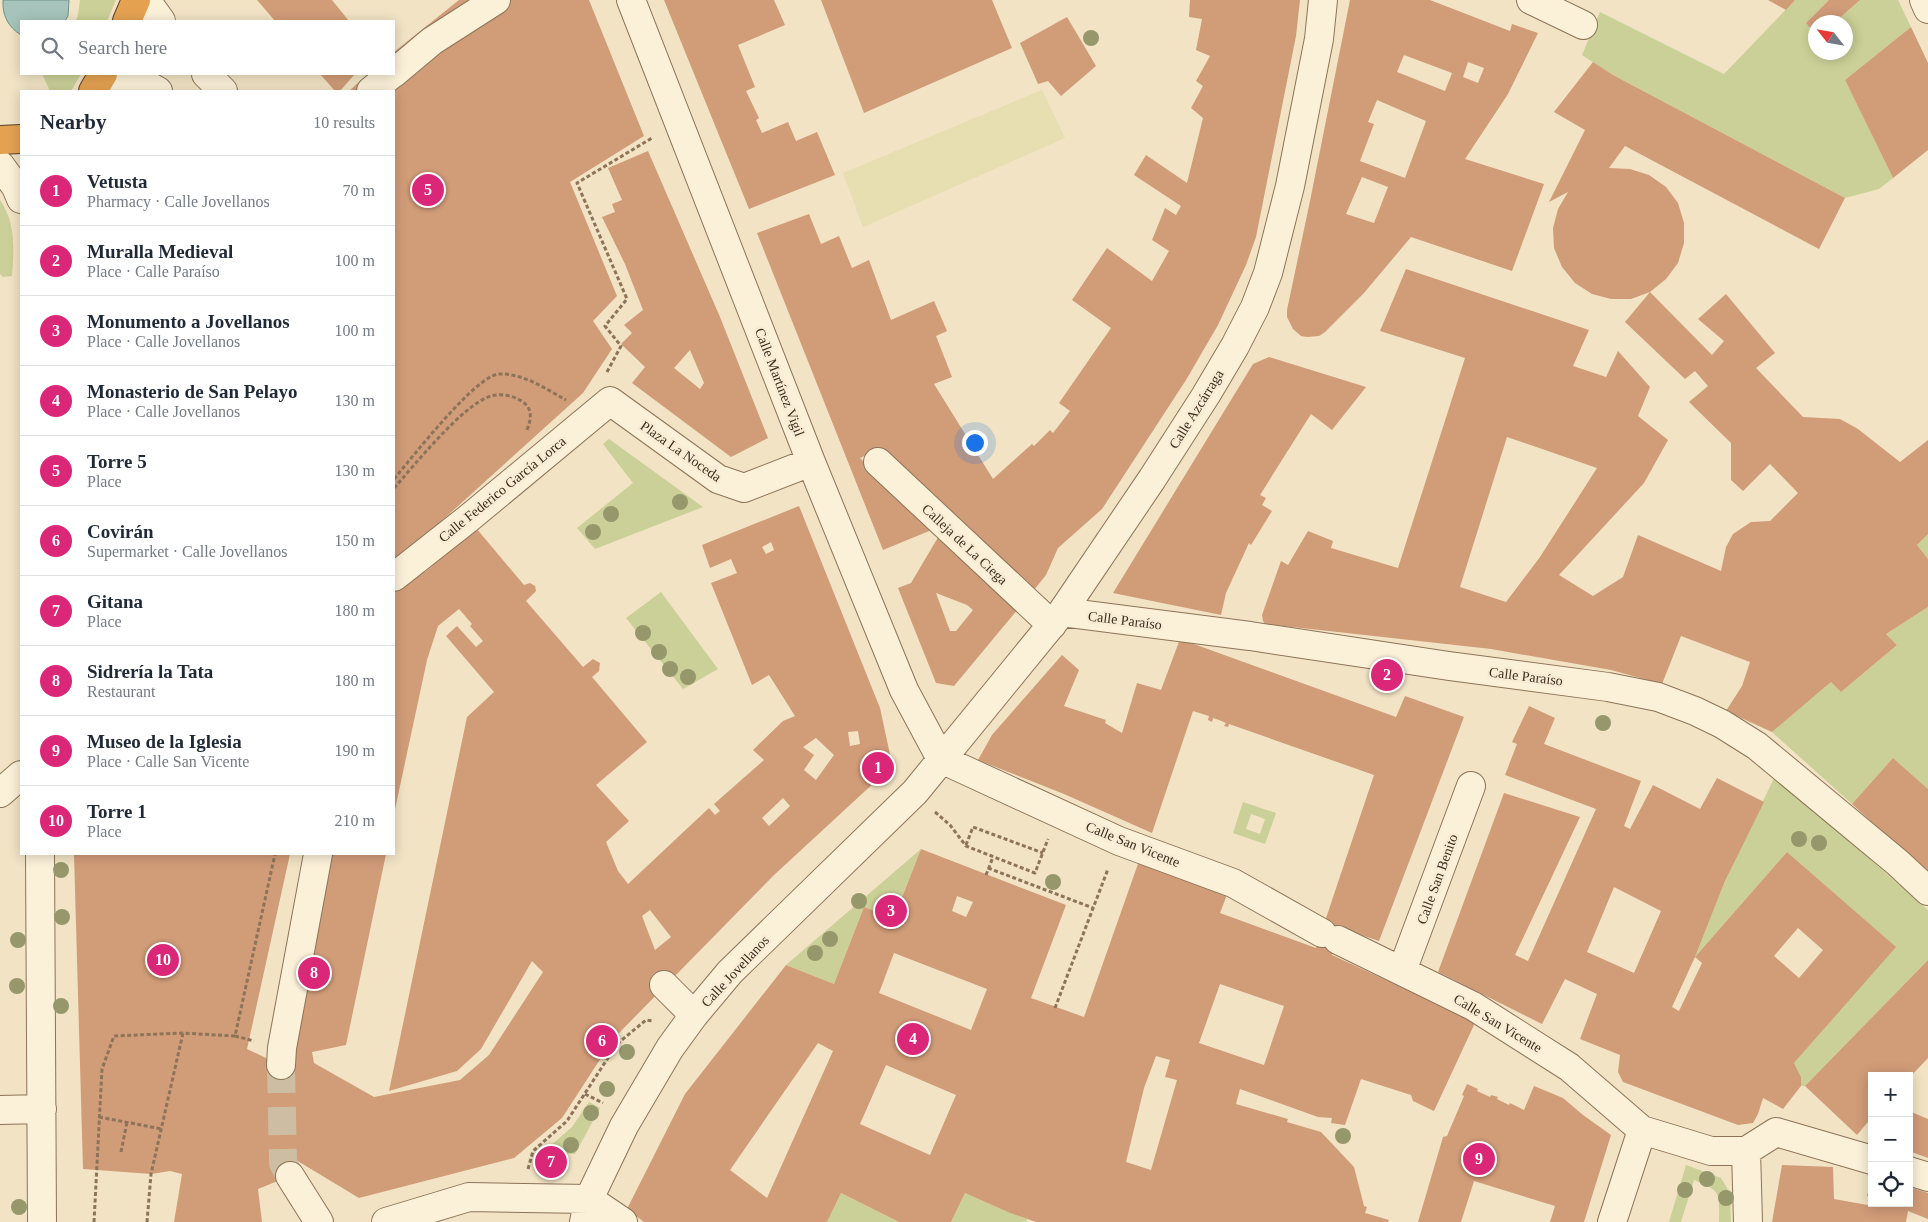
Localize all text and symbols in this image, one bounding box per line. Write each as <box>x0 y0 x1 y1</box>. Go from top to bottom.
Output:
north arrow <box>1808 15 1853 60</box>
search box <box>20 20 395 75</box>
icon: search <box>38 34 66 62</box>
text: Search here <box>78 37 167 58</box>
text: Nearby <box>40 110 107 134</box>
text: 10 results <box>313 114 375 131</box>
text: Vetusta <box>87 171 148 192</box>
pin: 5 <box>412 171 444 209</box>
text: 1 <box>52 182 60 199</box>
text: 70 m <box>343 182 375 199</box>
text: Pharmacy · Calle Jovellanos <box>87 193 270 210</box>
text: Muralla Medieval <box>87 241 233 262</box>
text: 2 <box>52 252 60 269</box>
text: 100 m <box>335 252 375 269</box>
text: Place · Calle Paraíso <box>87 263 220 280</box>
text: Monumento a Jovellanos <box>87 311 290 332</box>
text: 3 <box>52 322 60 339</box>
text: 100 m <box>335 322 375 339</box>
street label: Calle Martínez Vigil <box>752 326 807 439</box>
text: Place · Calle Jovellanos <box>87 333 240 350</box>
street label: Calle Azcárraga <box>1166 367 1227 451</box>
text: Monasterio de San Pelayo <box>87 381 298 402</box>
text: 4 <box>52 392 60 409</box>
text: 130 m <box>335 392 375 409</box>
text: Place · Calle Jovellanos <box>87 403 240 420</box>
street label: Plaza La Noceda <box>638 418 724 485</box>
your location <box>962 430 988 456</box>
street label: Calle Federico García Lorca <box>436 433 569 545</box>
text: Torre 5 <box>87 451 147 472</box>
text: 5 <box>52 462 60 479</box>
text: 130 m <box>335 462 375 479</box>
text: Place <box>87 473 122 490</box>
street label: Calleja de La Ciega <box>919 501 1011 588</box>
text: Covirán <box>87 521 154 542</box>
text: 6 <box>52 532 60 549</box>
text: 150 m <box>335 532 375 549</box>
text: Supermarket · Calle Jovellanos <box>87 543 287 560</box>
text: Gitana <box>87 591 143 612</box>
text: 7 <box>52 602 60 619</box>
text: 180 m <box>335 602 375 619</box>
street label: Calle Paraíso <box>1087 609 1163 632</box>
text: Place <box>87 613 122 630</box>
pin: 2 <box>1371 656 1403 694</box>
text: Sidrería la Tata <box>87 661 213 682</box>
street label: Calle Paraíso <box>1488 665 1564 688</box>
text: 8 <box>52 672 60 689</box>
text: 180 m <box>335 672 375 689</box>
text: Restaurant <box>87 683 155 700</box>
text: Museo de la Iglesia <box>87 731 242 752</box>
text: 9 <box>52 742 60 759</box>
text: 190 m <box>335 742 375 759</box>
pin: 1 <box>862 749 894 787</box>
text: Place · Calle San Vicente <box>87 753 249 770</box>
text: Torre 1 <box>87 801 147 822</box>
text: 10 <box>48 812 64 829</box>
text: 210 m <box>335 812 375 829</box>
street label: Calle San Vicente <box>1084 819 1182 870</box>
text: Place <box>87 823 122 840</box>
street label: Calle San Benito <box>1414 832 1461 926</box>
pin: 3 <box>875 892 907 930</box>
street label: Calle Jovellanos <box>698 933 772 1010</box>
pin: 10 <box>147 941 179 979</box>
pin: 8 <box>298 954 330 992</box>
street label: Calle San Vicente <box>1451 991 1544 1056</box>
pin: 4 <box>897 1020 929 1058</box>
pin: 6 <box>586 1022 618 1060</box>
map controls <box>1868 1072 1913 1207</box>
button: + <box>1868 1072 1913 1117</box>
button: − <box>1868 1117 1913 1162</box>
pin: 9 <box>1463 1140 1495 1178</box>
pin: 7 <box>535 1143 567 1181</box>
button: locate <box>1868 1162 1913 1207</box>

